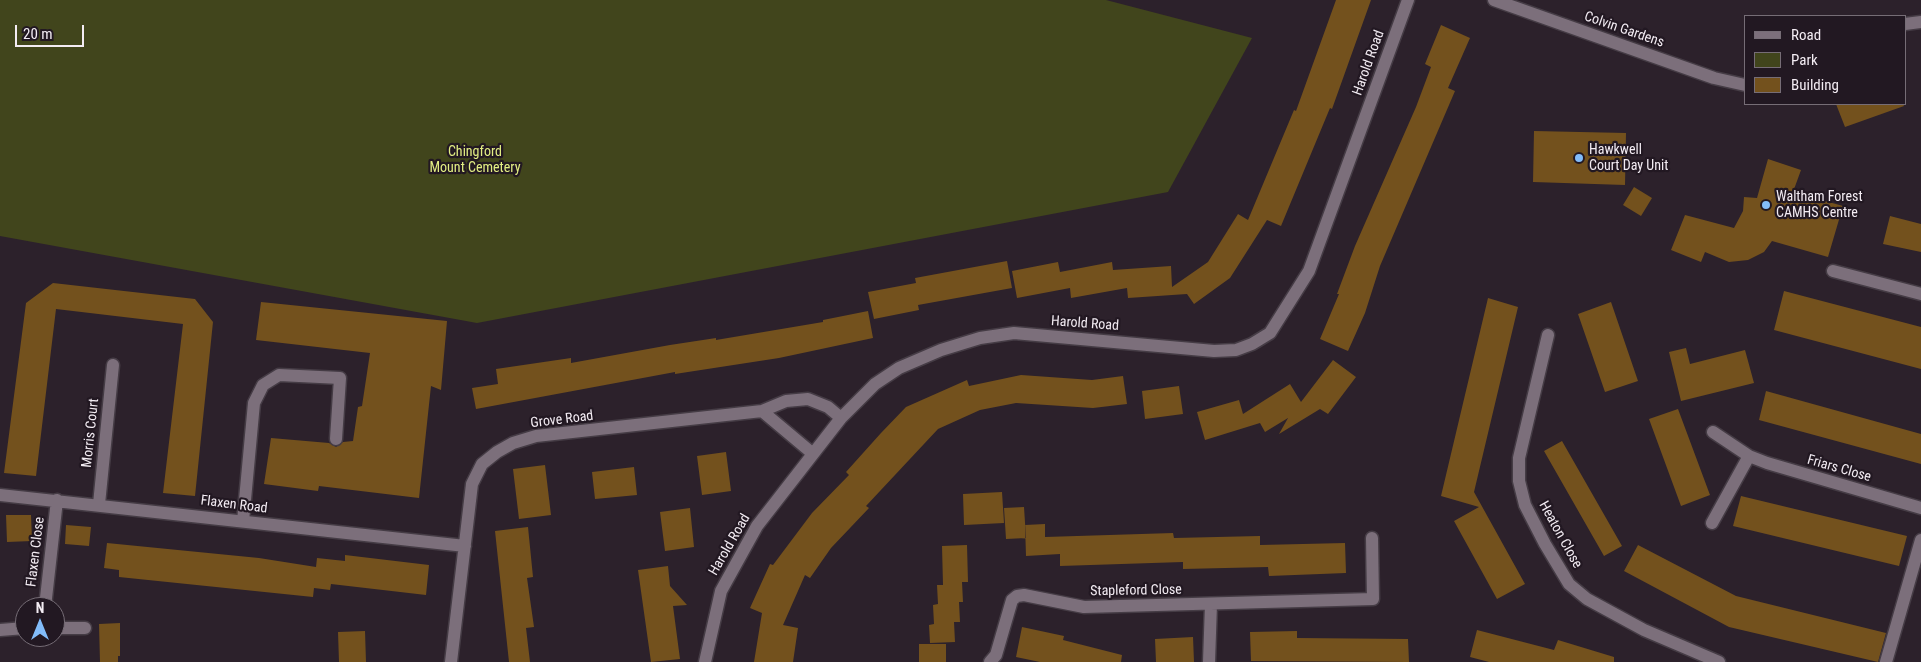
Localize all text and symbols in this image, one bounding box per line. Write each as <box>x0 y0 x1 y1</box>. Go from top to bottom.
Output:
street label: Colvin Gardens <box>1582 9 1666 51</box>
scale bar <box>18 15 86 47</box>
legend <box>1744 15 1906 105</box>
text: 20 m <box>23 25 53 43</box>
text: Road <box>1791 26 1821 44</box>
street label: Harold Road <box>1349 28 1389 98</box>
text: Park <box>1791 51 1818 69</box>
text: Building <box>1791 76 1839 94</box>
place label: Hawkwell Court Day Unit <box>1589 142 1668 174</box>
park label: Chingford Mount Cemetery <box>429 144 521 176</box>
marker: Hawkwell Court Day Unit <box>1573 152 1585 164</box>
place label: Waltham Forest CAMHS Centre <box>1776 189 1863 222</box>
marker: Waltham Forest CAMHS Centre <box>1760 199 1772 211</box>
street label: Harold Road <box>1050 313 1120 335</box>
street label: Morris Court <box>79 398 103 468</box>
street label: Grove Road <box>530 408 594 432</box>
street label: Friars Close <box>1805 452 1873 486</box>
street label: Flaxen Road <box>200 493 268 517</box>
street label: Heaton Close <box>1535 499 1585 571</box>
street label: Harold Road <box>706 511 754 579</box>
street label: Flaxen Close <box>23 516 49 588</box>
street label: Stapleford Close <box>1090 582 1182 600</box>
north arrow <box>15 597 65 647</box>
text: N <box>36 600 44 616</box>

